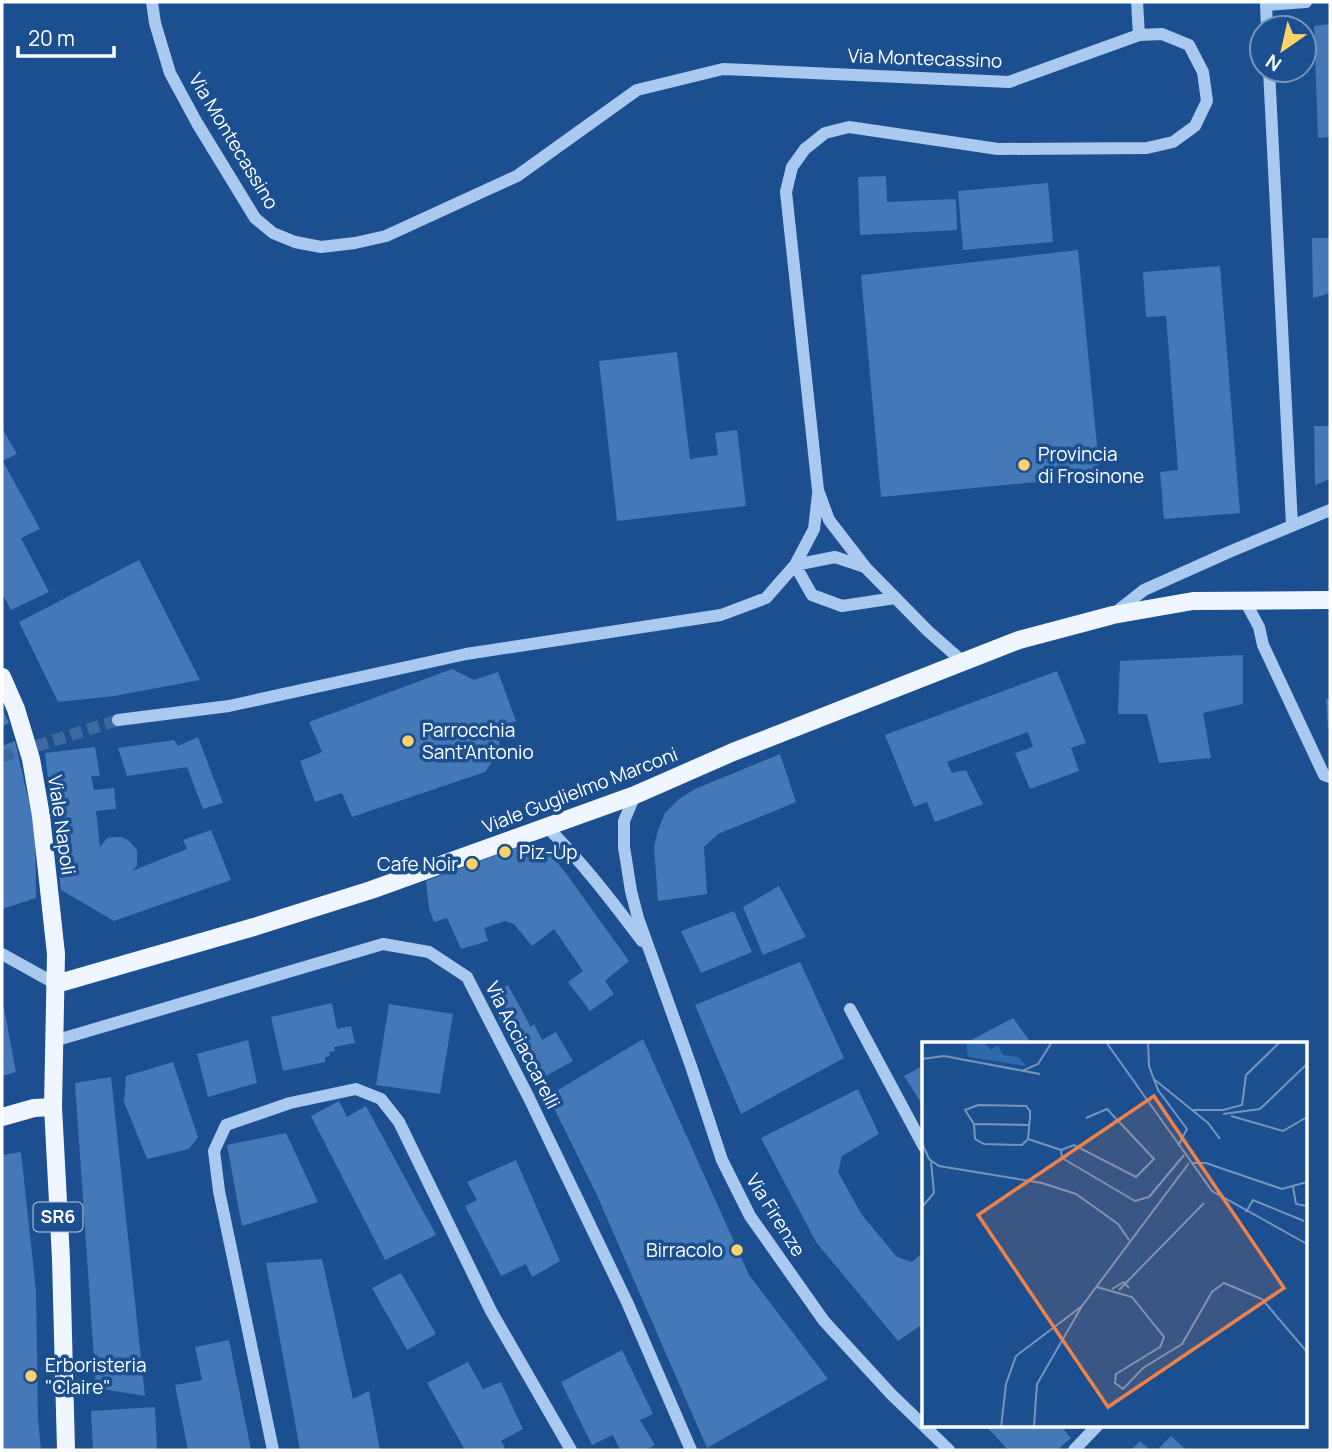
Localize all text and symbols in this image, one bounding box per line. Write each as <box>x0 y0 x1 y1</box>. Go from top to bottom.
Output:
scale bar <box>18 14 114 58</box>
north arrow <box>1248 14 1318 84</box>
text: 20 m <box>28 24 75 52</box>
street label: Via Montecassino <box>847 42 1003 74</box>
text: N <box>1261 48 1286 78</box>
street label: Via Montecassino <box>183 68 285 214</box>
place label: Provincia di Frosinone <box>1038 441 1144 489</box>
marker: Provincia di Frosinone <box>1016 457 1032 473</box>
place label: Parrocchia Sant'Antonio <box>422 717 534 765</box>
marker: Parrocchia Sant'Antonio <box>400 733 416 749</box>
street label: Viale Guglielmo Marconi <box>479 741 681 839</box>
street label: Viale Napoli <box>42 774 82 876</box>
place label: Piz-Up <box>519 839 578 865</box>
marker: Piz-Up <box>497 844 513 860</box>
place label: Cafe Noir <box>377 851 458 877</box>
marker: Cafe Noir <box>464 856 480 872</box>
street label: Via Acciaccarelli <box>480 977 566 1113</box>
inset map <box>922 1042 1308 1428</box>
street label: Via Firenze <box>740 1169 812 1261</box>
road number: SR6 <box>34 1202 82 1232</box>
place label: Birracolo <box>646 1237 723 1263</box>
marker: Birracolo <box>729 1242 745 1258</box>
place label: Erboristeria "Claire" <box>45 1352 147 1400</box>
marker: Erboristeria "Claire" <box>23 1368 39 1384</box>

